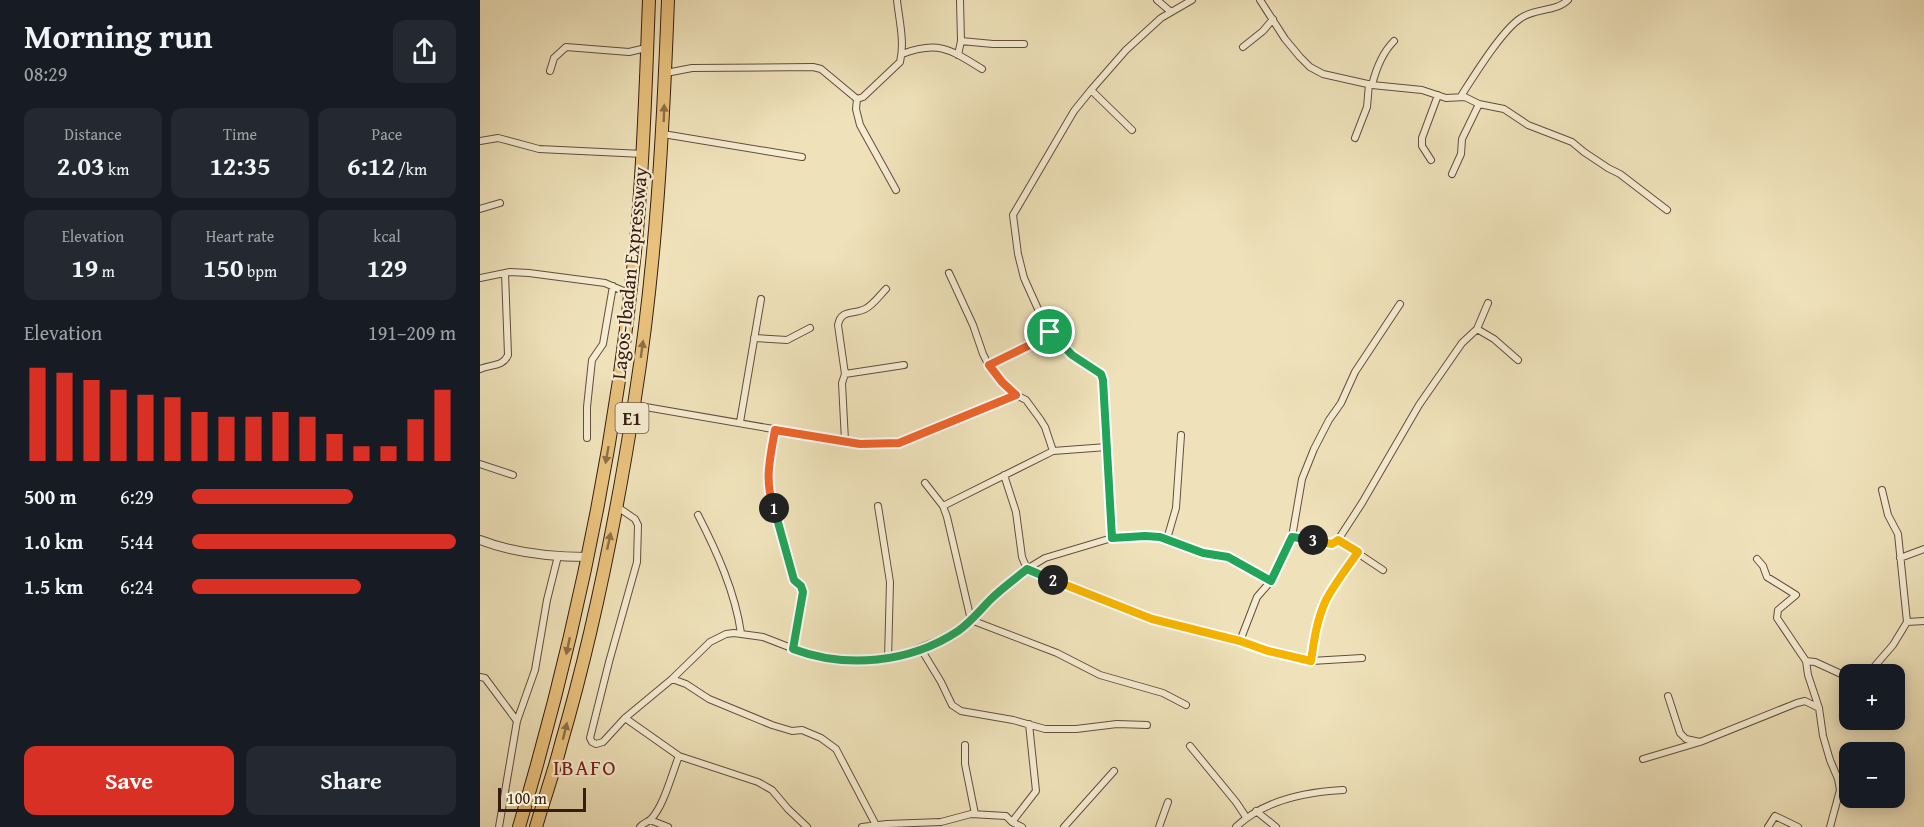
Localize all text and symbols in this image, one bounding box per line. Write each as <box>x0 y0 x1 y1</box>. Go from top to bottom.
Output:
text: Morning run <box>24 12 213 60</box>
button: share <box>393 20 456 83</box>
text: 08:29 <box>24 59 67 88</box>
one-way arrow <box>659 103 668 122</box>
text: Distance <box>64 122 122 146</box>
text: Time <box>223 122 257 146</box>
text: Pace <box>372 122 402 146</box>
text: 2.03 <box>57 146 105 185</box>
text: 12:35 <box>209 146 271 185</box>
text: 6:12 <box>347 146 395 185</box>
text: km <box>105 157 129 181</box>
text: /km <box>395 157 427 181</box>
street label: Lagos-Ibadan Expressway <box>603 165 655 381</box>
text: Elevation <box>62 224 124 248</box>
text: Heart rate <box>206 224 274 248</box>
text: kcal <box>373 224 401 248</box>
text: 19 <box>71 248 98 287</box>
text: 150 <box>203 248 243 287</box>
text: 129 <box>367 248 407 287</box>
text: m <box>98 259 115 283</box>
text: bpm <box>243 259 277 283</box>
pin <box>1024 306 1075 357</box>
icon: arrive <box>1033 315 1066 348</box>
text: Elevation <box>24 318 102 347</box>
text: 191–209 m <box>368 318 456 347</box>
one-way arrow <box>637 339 646 358</box>
road number: E1 <box>616 403 648 433</box>
one-way arrow <box>602 446 611 465</box>
text: 500 m <box>24 482 77 511</box>
text: 6:29 <box>120 482 154 511</box>
pin: 1 <box>759 493 789 523</box>
text: 1 <box>770 496 778 520</box>
pin: 3 <box>1298 525 1328 555</box>
text: 1.0 km <box>24 527 83 556</box>
text: 5:44 <box>120 527 154 556</box>
text: 3 <box>1309 528 1317 552</box>
one-way arrow <box>605 531 614 550</box>
pin: 2 <box>1038 565 1068 595</box>
text: 2 <box>1049 568 1057 592</box>
text: 1.5 km <box>24 572 83 601</box>
text: 6:24 <box>120 572 154 601</box>
one-way arrow <box>563 637 572 656</box>
map controls <box>1839 664 1905 808</box>
button: + <box>1839 664 1905 730</box>
one-way arrow <box>560 721 570 740</box>
button: − <box>1839 742 1905 808</box>
button: Save <box>24 746 234 815</box>
button: Share <box>246 746 456 815</box>
district label: IBAFO <box>553 751 617 783</box>
scale bar <box>498 785 586 812</box>
text: 100 m <box>507 786 547 810</box>

